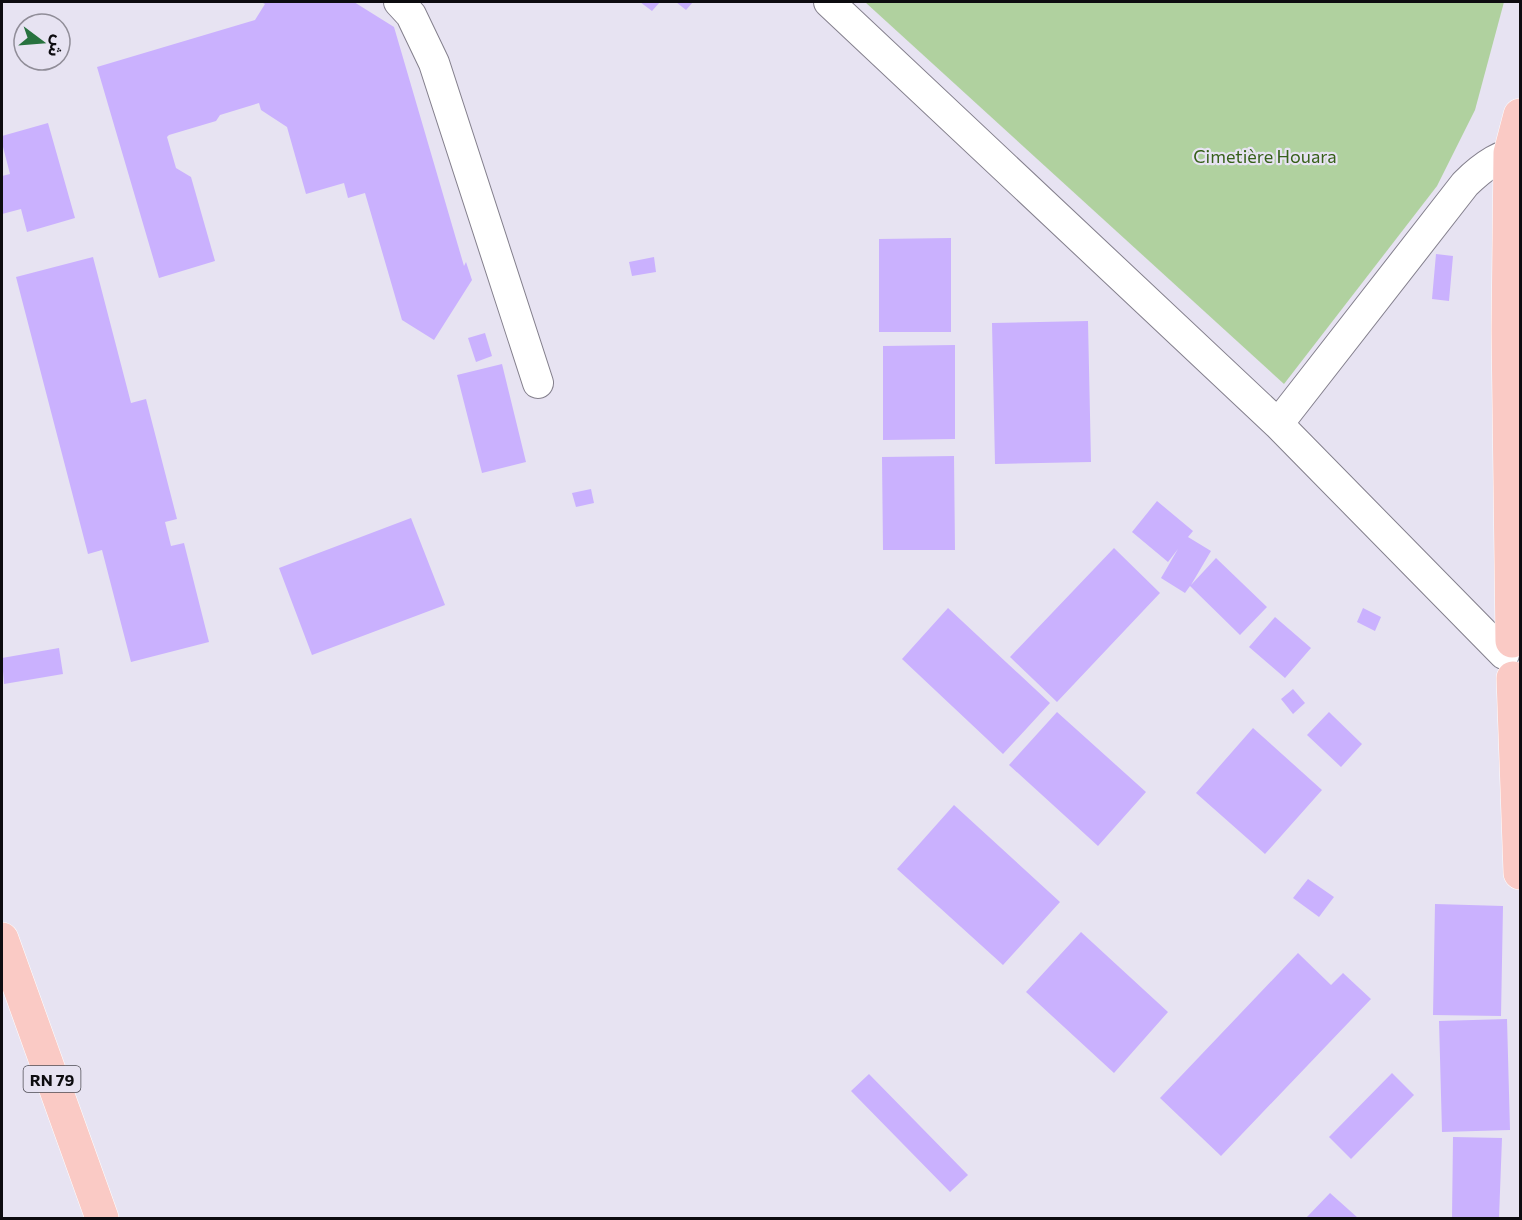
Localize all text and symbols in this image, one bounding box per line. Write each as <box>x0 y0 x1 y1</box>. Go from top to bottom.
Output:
north arrow <box>12 12 72 72</box>
text: ش <box>44 33 69 60</box>
park label: Cimetière Houara <box>1193 145 1337 167</box>
road number: RN 79 <box>23 1066 80 1092</box>

